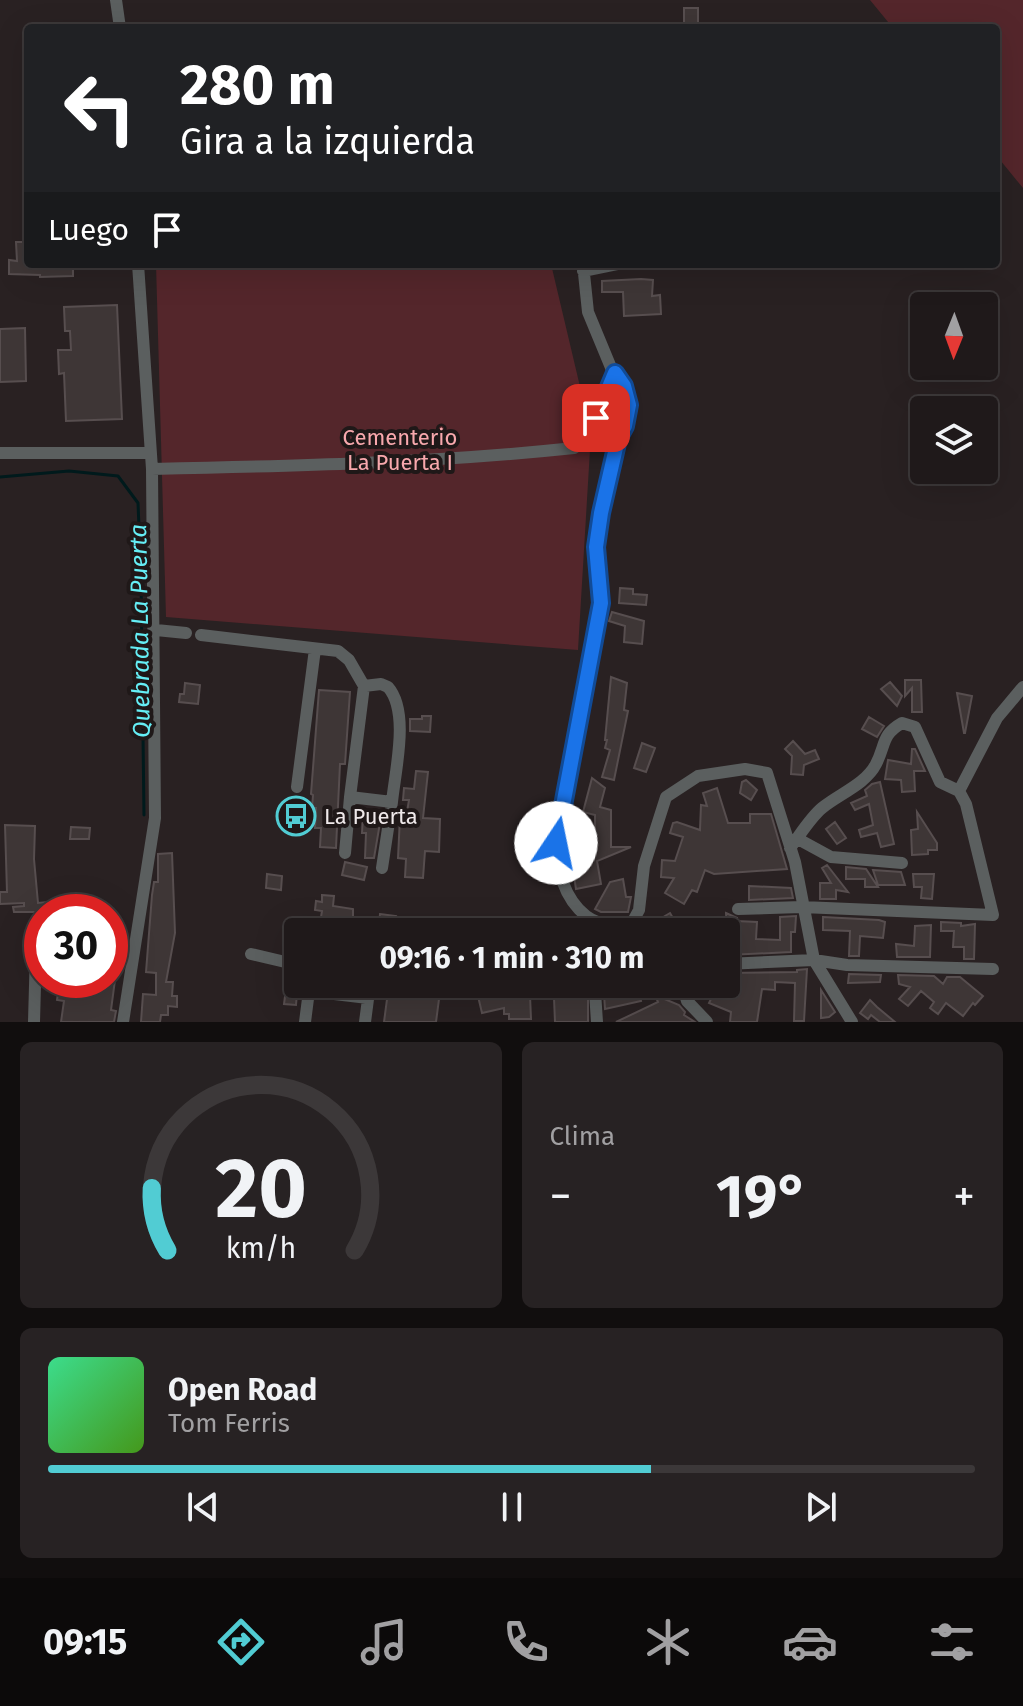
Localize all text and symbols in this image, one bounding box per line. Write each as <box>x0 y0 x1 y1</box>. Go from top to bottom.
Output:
text: 280 m <box>180 52 335 119</box>
icon: left <box>48 56 152 160</box>
text: Gira a la izquierda <box>180 120 475 164</box>
icon: arrive <box>145 208 189 252</box>
text: Luego <box>48 212 129 248</box>
north arrow <box>910 292 998 380</box>
map controls <box>910 292 998 484</box>
pin <box>562 384 630 452</box>
icon: arrive <box>574 396 618 440</box>
button: layers <box>910 396 998 484</box>
park label: Cementerio La Puerta I <box>343 424 457 476</box>
water label: Quebrada La Puerta <box>124 524 156 738</box>
bus stop icon: La Puerta <box>275 795 317 837</box>
position arrow <box>514 801 598 885</box>
place label: La Puerta <box>324 803 418 830</box>
speed limit sign: 30 <box>24 894 128 998</box>
text: 09:16 · 1 min · 310 m <box>380 940 644 976</box>
text: Clima <box>550 1121 615 1152</box>
text: 20 <box>215 1139 307 1239</box>
text: 19° <box>716 1161 809 1233</box>
text: − <box>550 1170 572 1223</box>
text: + <box>953 1170 975 1223</box>
text: km/h <box>225 1231 296 1266</box>
text: Open Road <box>168 1372 317 1408</box>
text: Tom Ferris <box>168 1408 290 1439</box>
icon: previous <box>181 1485 225 1529</box>
icon: pause <box>490 1485 534 1529</box>
icon: next <box>799 1485 843 1529</box>
icon: directions <box>213 1614 269 1670</box>
icon: music <box>356 1614 412 1670</box>
icon: phone <box>498 1614 554 1670</box>
icon: climate <box>640 1614 696 1670</box>
icon: car <box>782 1614 838 1670</box>
icon: filters <box>924 1614 980 1670</box>
text: 09:15 <box>43 1620 127 1664</box>

